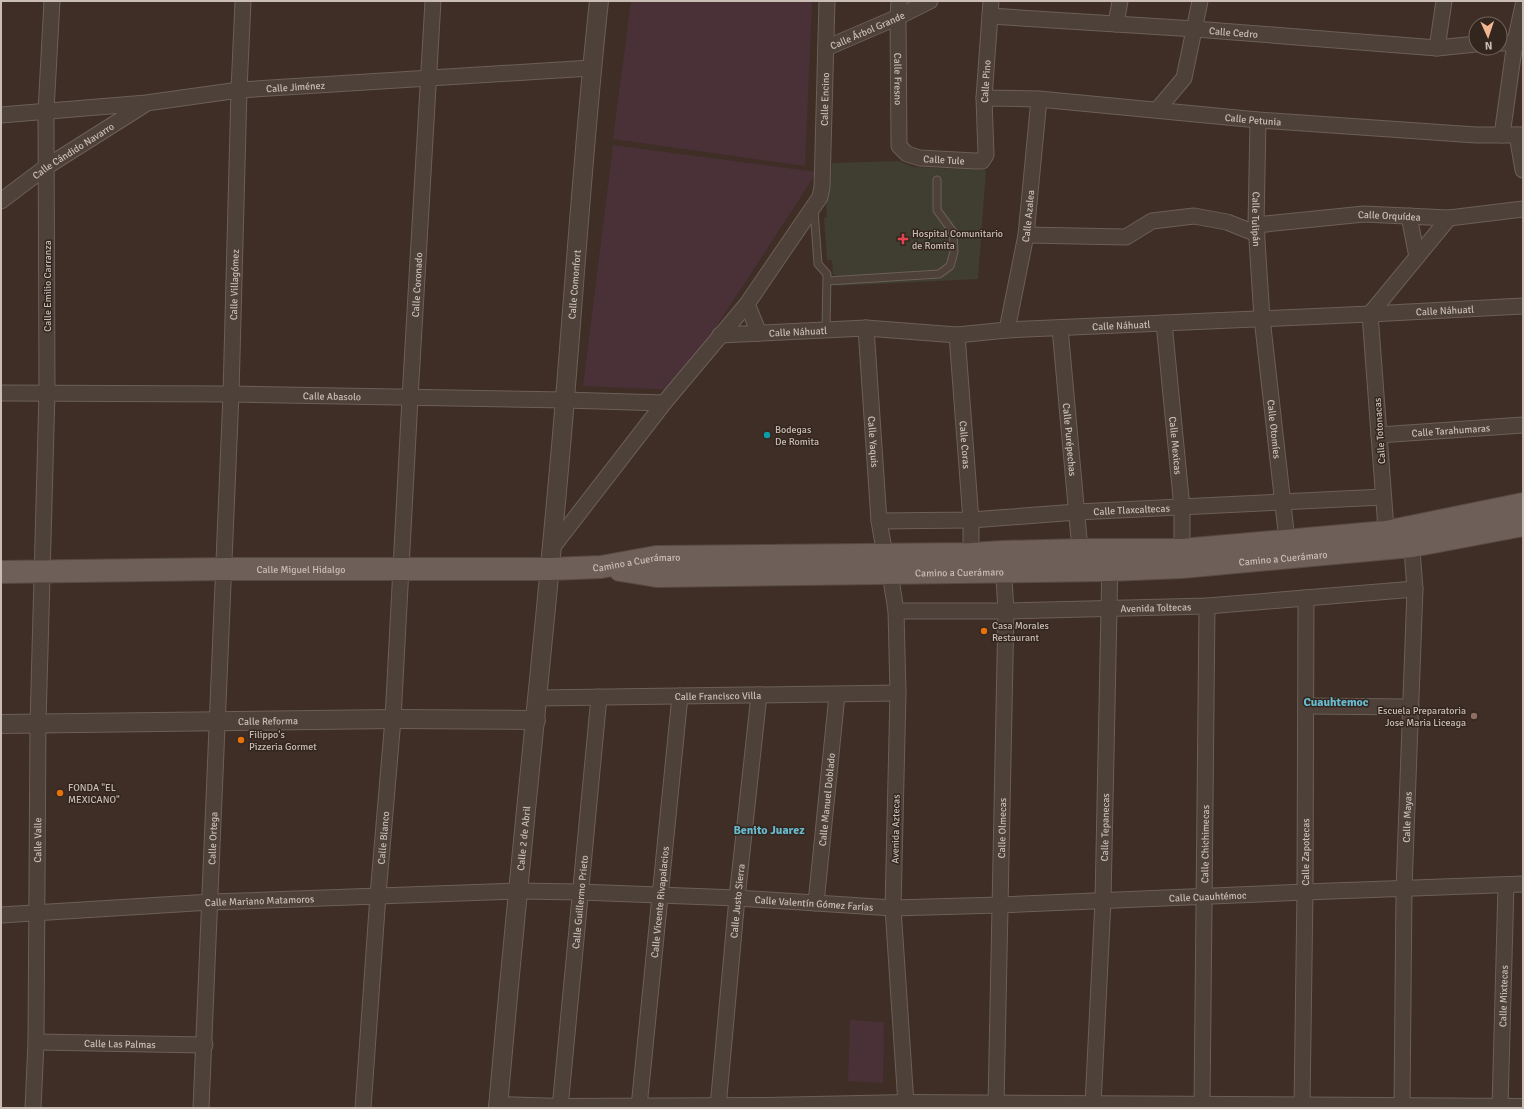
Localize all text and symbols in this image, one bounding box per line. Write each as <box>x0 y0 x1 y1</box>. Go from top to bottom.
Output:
street label: Calle Árbol Grande <box>828 9 907 53</box>
north arrow <box>1468 16 1508 56</box>
street label: Calle Cedro <box>1209 25 1258 41</box>
text: N <box>1484 39 1493 52</box>
street label: Calle Fresno <box>891 53 904 105</box>
street label: Calle Pino <box>979 59 994 103</box>
street label: Calle Encino <box>819 72 832 126</box>
street label: Calle Jiménez <box>266 80 326 95</box>
street label: Calle Petunia <box>1224 112 1282 129</box>
street label: Calle Cándido Navarro <box>30 121 117 182</box>
street label: Calle Tule <box>923 153 965 167</box>
street label: Calle Azalea <box>1020 189 1037 243</box>
street label: Calle Tulipán <box>1249 191 1262 247</box>
street label: Calle Orquídea <box>1357 209 1421 224</box>
place label: Hospital Comunitario de Romita <box>912 228 1003 252</box>
marker: Hospital Comunitario de Romita <box>897 233 909 245</box>
street label: Calle Emilio Carranza <box>42 240 54 332</box>
street label: Calle Villagómez <box>228 248 242 320</box>
street label: Calle Comonfort <box>566 249 584 320</box>
street label: Calle Coronado <box>410 252 425 318</box>
street label: Calle Náhuatl <box>1416 304 1474 319</box>
street label: Calle Náhuatl <box>1092 319 1151 333</box>
street label: Calle Náhuatl <box>769 325 827 340</box>
street label: Calle Abasolo <box>303 390 361 403</box>
street label: Calle Totonacas <box>1372 397 1388 464</box>
street label: Calle Otomíes <box>1264 399 1283 460</box>
street label: Calle Purépechas <box>1060 403 1078 477</box>
street label: Calle Yaquis <box>865 416 880 468</box>
street label: Calle Mexicas <box>1166 416 1184 476</box>
street label: Calle Coras <box>957 420 972 470</box>
street label: Calle Tarahumaras <box>1411 422 1491 440</box>
place label: Bodegas De Romita <box>775 424 819 448</box>
marker: Bodegas De Romita <box>762 430 772 440</box>
street label: Calle Tlaxcaltecas <box>1093 502 1171 518</box>
street label: Camino a Cuerámaro <box>1238 549 1328 569</box>
street label: Camino a Cuerámaro <box>592 552 681 574</box>
street label: Calle Miguel Hidalgo <box>257 564 345 576</box>
street label: Camino a Cuerámaro <box>915 566 1004 580</box>
street label: Avenida Toltecas <box>1120 601 1192 615</box>
place label: Casa Morales Restaurant <box>992 620 1049 644</box>
marker: Casa Morales Restaurant <box>979 626 989 636</box>
street label: Calle Francisco Villa <box>675 690 761 703</box>
district label: Cuauhtemoc <box>1303 695 1369 710</box>
place label: Escuela Preparatoria Jose Maria Liceaga <box>1377 705 1466 729</box>
marker: Escuela Preparatoria Jose Maria Liceaga <box>1469 711 1479 721</box>
street label: Calle Reforma <box>238 715 298 728</box>
place label: Filippo's Pizzeria Gormet <box>249 729 317 753</box>
marker: Filippo's Pizzeria Gormet <box>236 735 246 745</box>
street label: Calle Manuel Doblado <box>817 752 838 847</box>
place label: FONDA "EL MEXICANO" <box>68 782 120 806</box>
marker: FONDA "EL MEXICANO" <box>55 788 65 798</box>
street label: Calle Mayas <box>1401 791 1415 843</box>
street label: Calle Tepanecas <box>1099 792 1112 861</box>
street label: Avenida Aztecas <box>889 794 903 864</box>
street label: Calle Olmecas <box>996 797 1009 859</box>
street label: Calle Chichimecas <box>1199 804 1212 883</box>
street label: Calle 2 de Abril <box>515 805 533 871</box>
street label: Calle Ortega <box>206 811 220 865</box>
street label: Calle Blanco <box>376 811 392 865</box>
street label: Calle Valle <box>32 817 44 863</box>
street label: Calle Zapotecas <box>1300 818 1312 886</box>
district label: Benito Juarez <box>733 823 805 838</box>
street label: Calle Vicente Rivapalacios <box>649 845 672 958</box>
street label: Calle Guillermo Prieto <box>570 855 591 949</box>
street label: Calle Justo Sierra <box>728 863 748 939</box>
street label: Calle Cuauhtémoc <box>1169 889 1247 905</box>
street label: Calle Mariano Matamoros <box>205 893 315 909</box>
street label: Calle Valentín Gómez Farías <box>754 894 874 914</box>
street label: Calle Mixtecas <box>1497 964 1511 1027</box>
street label: Calle Las Palmas <box>84 1038 157 1051</box>

